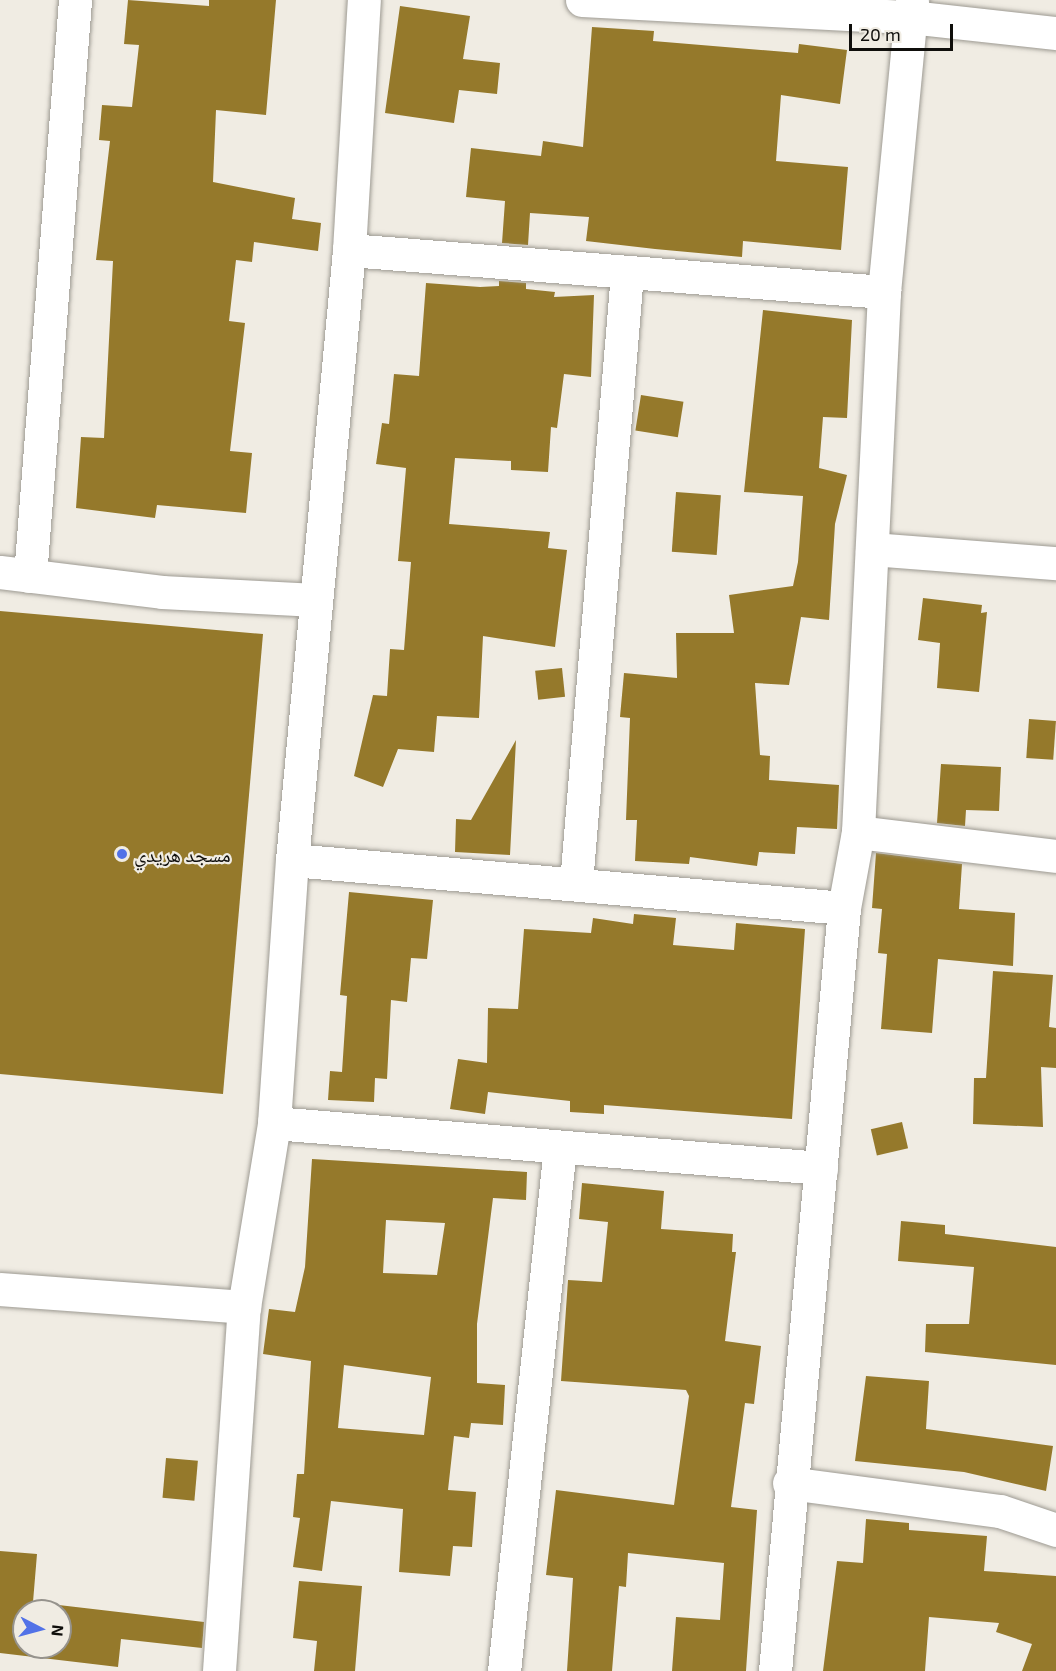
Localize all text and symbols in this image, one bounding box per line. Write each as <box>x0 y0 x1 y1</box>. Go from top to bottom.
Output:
scale bar <box>852 12 956 50</box>
text: 20 m <box>860 23 901 45</box>
place label: مسجد هريدي <box>134 842 231 866</box>
marker: مسجد هريدي <box>115 847 129 861</box>
north arrow <box>12 1599 72 1659</box>
text: N <box>48 1624 68 1637</box>

